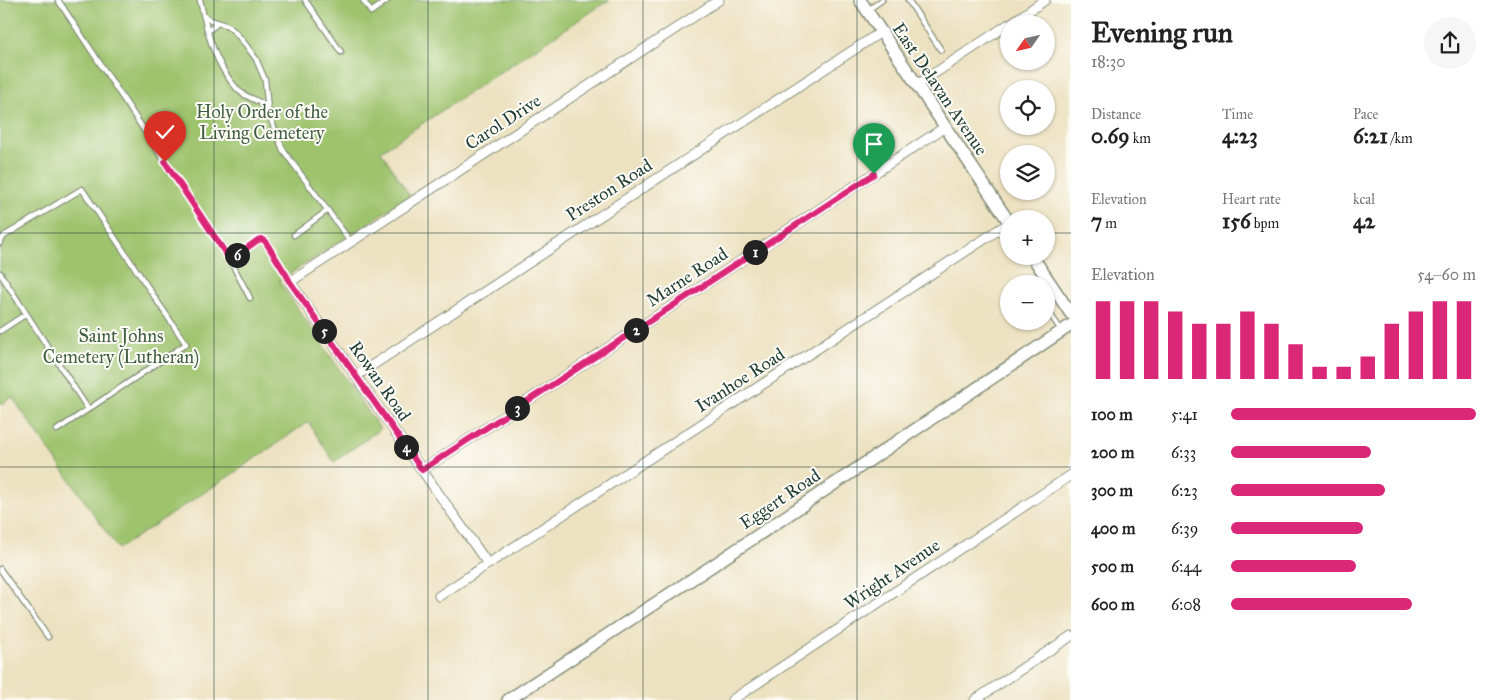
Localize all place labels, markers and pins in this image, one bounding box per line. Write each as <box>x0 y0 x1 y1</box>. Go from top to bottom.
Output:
pin <box>144 111 186 162</box>
pin <box>853 123 895 174</box>
pin: 1 <box>742 240 768 264</box>
pin: 6 <box>224 242 250 268</box>
pin: 5 <box>312 318 336 344</box>
pin: 2 <box>624 318 648 342</box>
pin: 3 <box>504 396 530 420</box>
pin: 4 <box>394 434 418 460</box>

